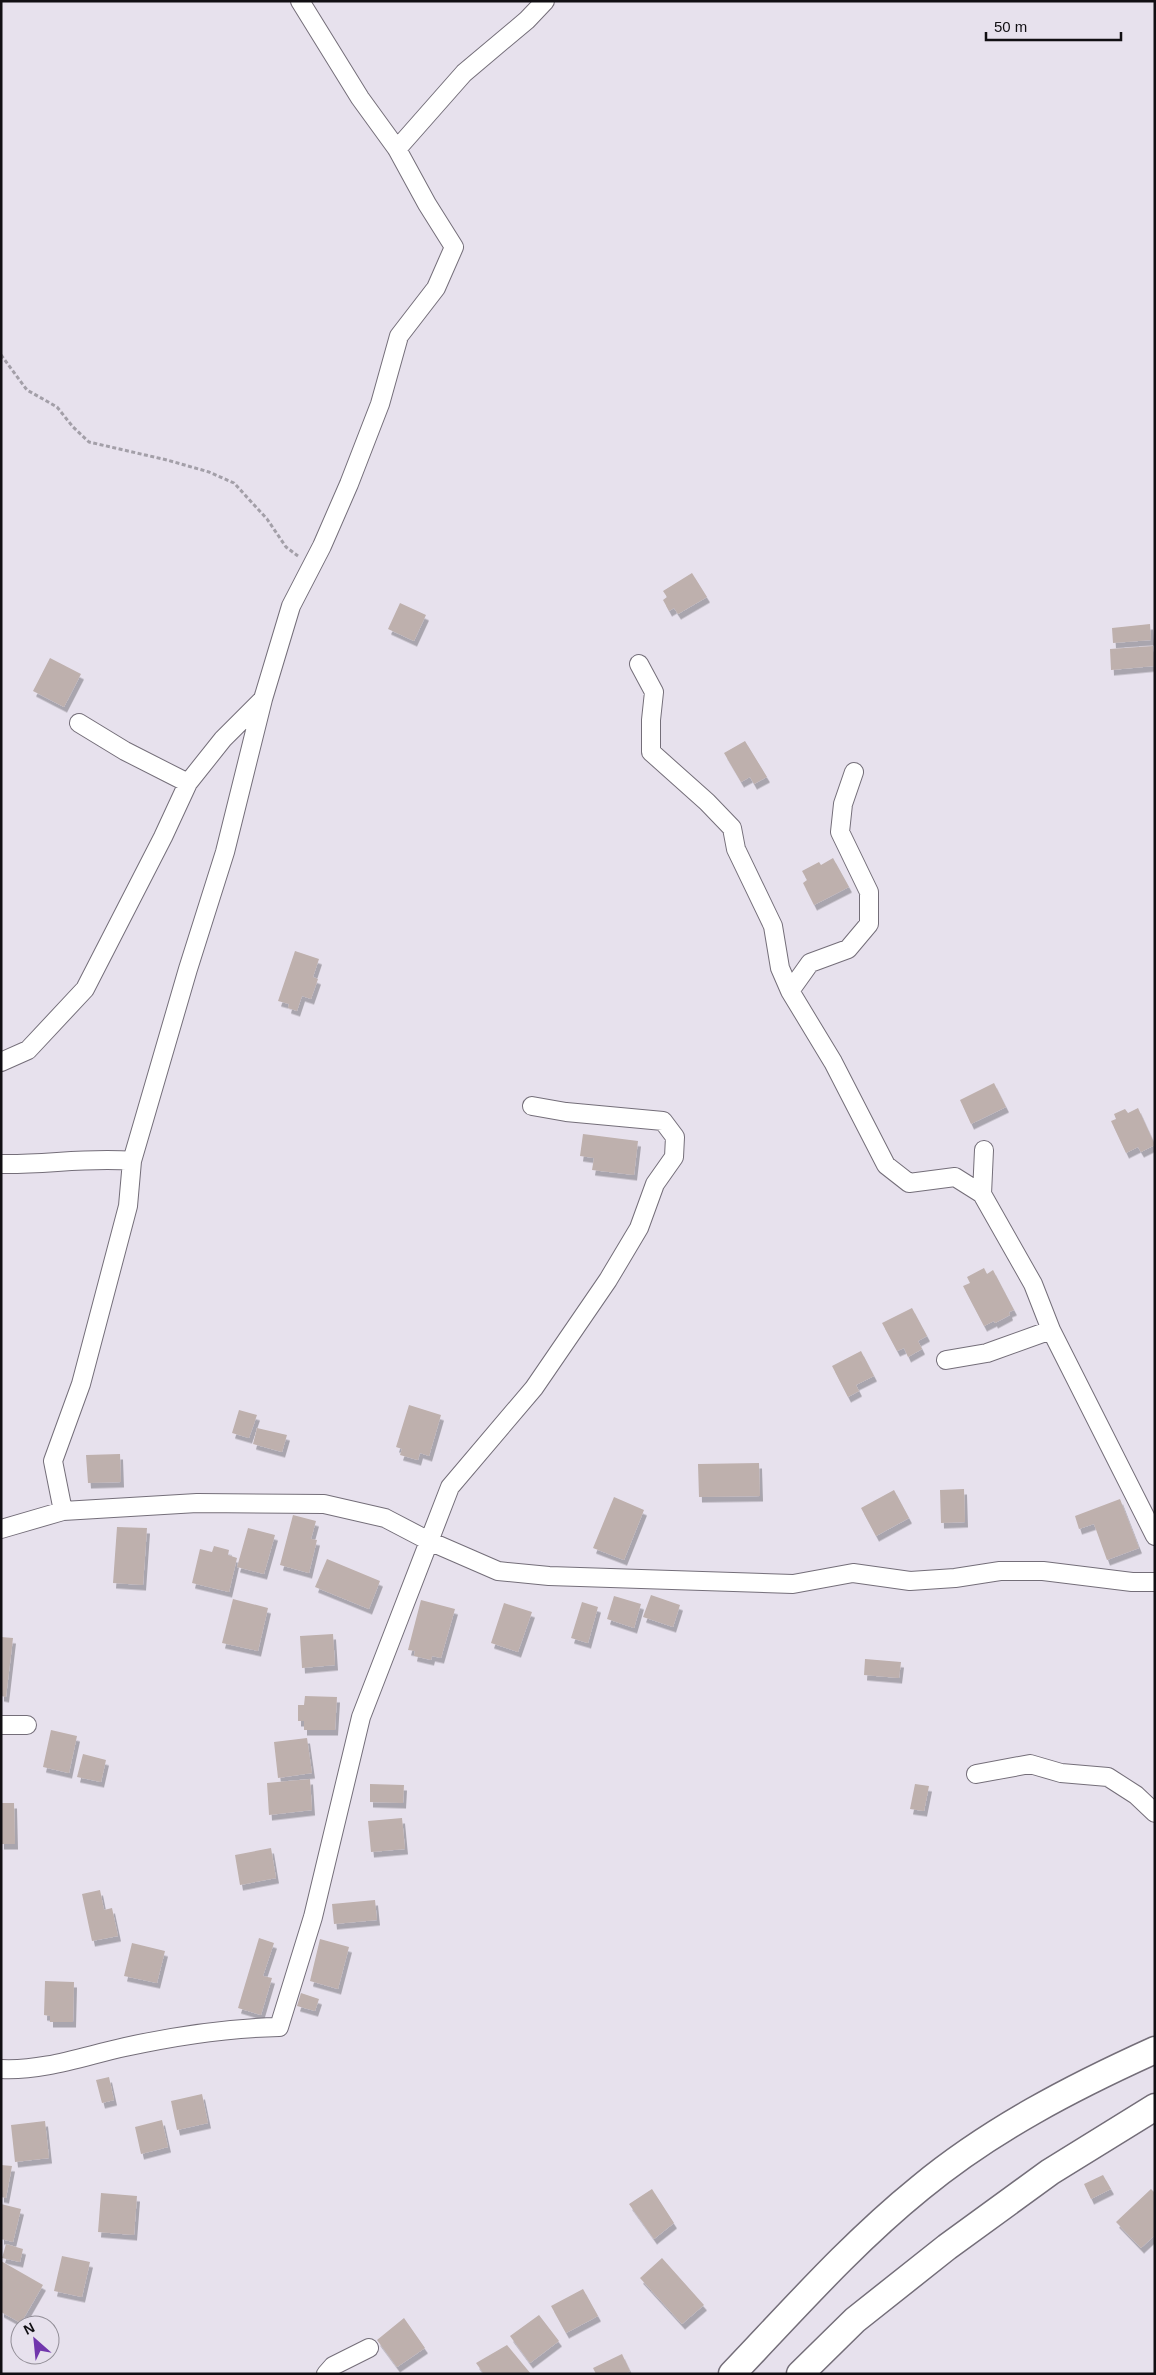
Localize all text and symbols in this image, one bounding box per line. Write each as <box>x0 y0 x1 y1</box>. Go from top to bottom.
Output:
scale bar <box>986 10 1121 42</box>
text: 50 m <box>994 18 1027 35</box>
north arrow <box>10 2315 60 2365</box>
text: N <box>21 2319 37 2338</box>

